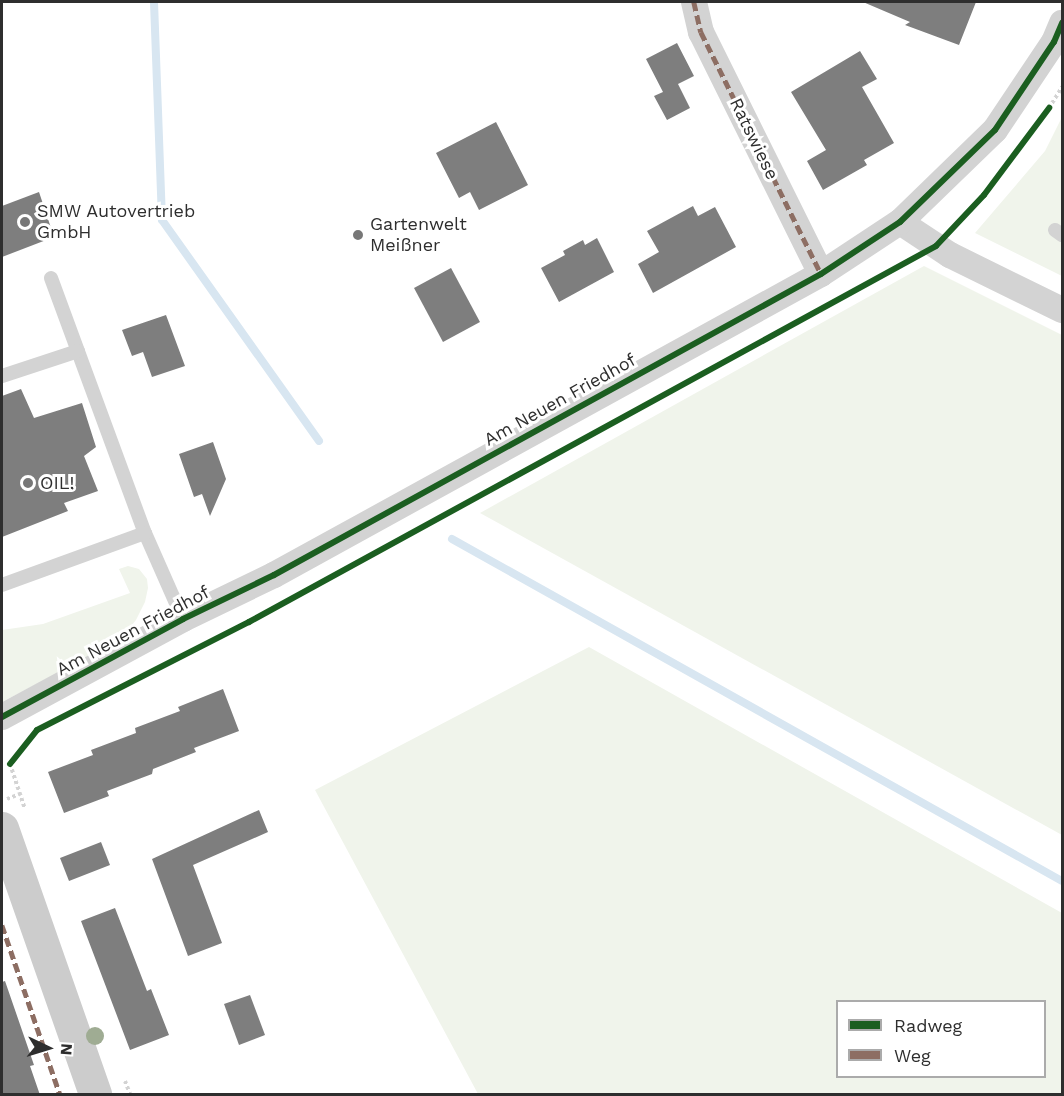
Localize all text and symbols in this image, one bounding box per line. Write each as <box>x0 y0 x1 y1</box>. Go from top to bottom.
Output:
street label: Ratswiese <box>725 95 783 183</box>
place label: SMW Autovertrieb GmbH <box>37 201 196 244</box>
place label: Gartenwelt Meißner <box>370 214 467 256</box>
marker: SMW Autovertrieb GmbH <box>18 215 32 229</box>
marker: Gartenwelt Meißner <box>351 228 365 242</box>
street label: Am Neuen Friedhof <box>480 349 640 451</box>
place label: OIL! <box>40 472 74 494</box>
marker: OIL! <box>21 476 35 490</box>
street label: Am Neuen Friedhof <box>53 581 213 681</box>
legend <box>836 1000 1046 1078</box>
text: Radweg <box>894 1015 962 1036</box>
north arrow <box>18 1018 78 1078</box>
text: N <box>57 1043 76 1056</box>
text: Weg <box>894 1045 931 1066</box>

